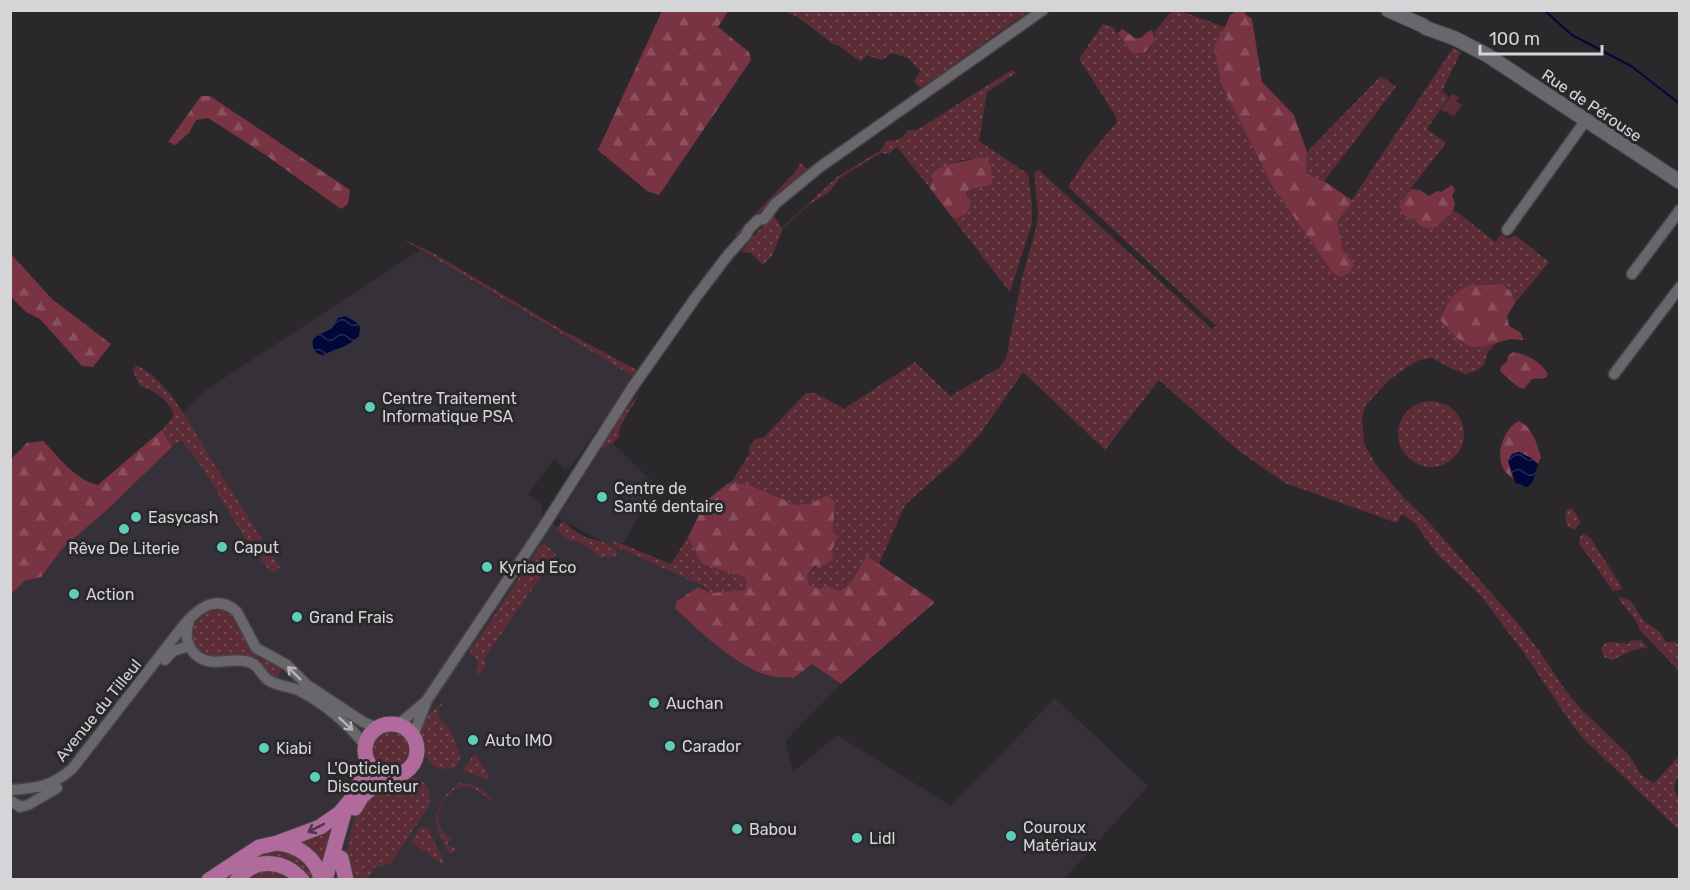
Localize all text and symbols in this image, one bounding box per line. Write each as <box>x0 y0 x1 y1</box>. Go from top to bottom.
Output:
scale bar <box>1480 18 1602 56</box>
text: 100 m <box>1489 28 1540 50</box>
street label: Rue de Pérouse <box>1538 65 1645 146</box>
place label: Centre Traitement Informatique PSA <box>382 389 517 426</box>
marker: Centre Traitement Informatique PSA <box>363 400 377 414</box>
place label: Centre de Santé dentaire <box>614 479 723 516</box>
marker: Centre de Santé dentaire <box>595 490 609 504</box>
place label: Easycash <box>148 508 219 527</box>
marker: Easycash <box>129 510 143 524</box>
marker: Rêve De Literie <box>117 522 131 536</box>
place label: Caput <box>234 538 279 557</box>
place label: Rêve De Literie <box>68 539 180 558</box>
marker: Caput <box>215 540 229 554</box>
place label: Kyriad Eco <box>499 558 577 577</box>
marker: Kyriad Eco <box>480 560 494 574</box>
place label: Action <box>86 585 134 604</box>
marker: Action <box>67 587 81 601</box>
place label: Grand Frais <box>309 608 394 627</box>
marker: Grand Frais <box>290 610 304 624</box>
street label: Avenue du Tilleul <box>51 655 145 765</box>
one-way arrow <box>287 665 302 680</box>
place label: Auchan <box>666 694 723 713</box>
marker: Auchan <box>647 696 661 710</box>
one-way arrow <box>338 717 353 731</box>
place label: Auto IMO <box>485 731 553 750</box>
marker: Auto IMO <box>466 733 480 747</box>
place label: Carador <box>682 737 741 756</box>
place label: Kiabi <box>276 739 312 758</box>
marker: Carador <box>663 739 677 753</box>
marker: Kiabi <box>257 741 271 755</box>
place label: L'Opticien Discounteur <box>327 759 418 796</box>
marker: L'Opticien Discounteur <box>308 770 322 784</box>
place label: Couroux Matériaux <box>1023 818 1097 855</box>
place label: Babou <box>749 820 797 839</box>
marker: Babou <box>730 822 744 836</box>
one-way arrow <box>308 823 326 834</box>
place label: Lidl <box>869 829 895 848</box>
marker: Couroux Matériaux <box>1004 829 1018 843</box>
marker: Lidl <box>850 831 864 845</box>

